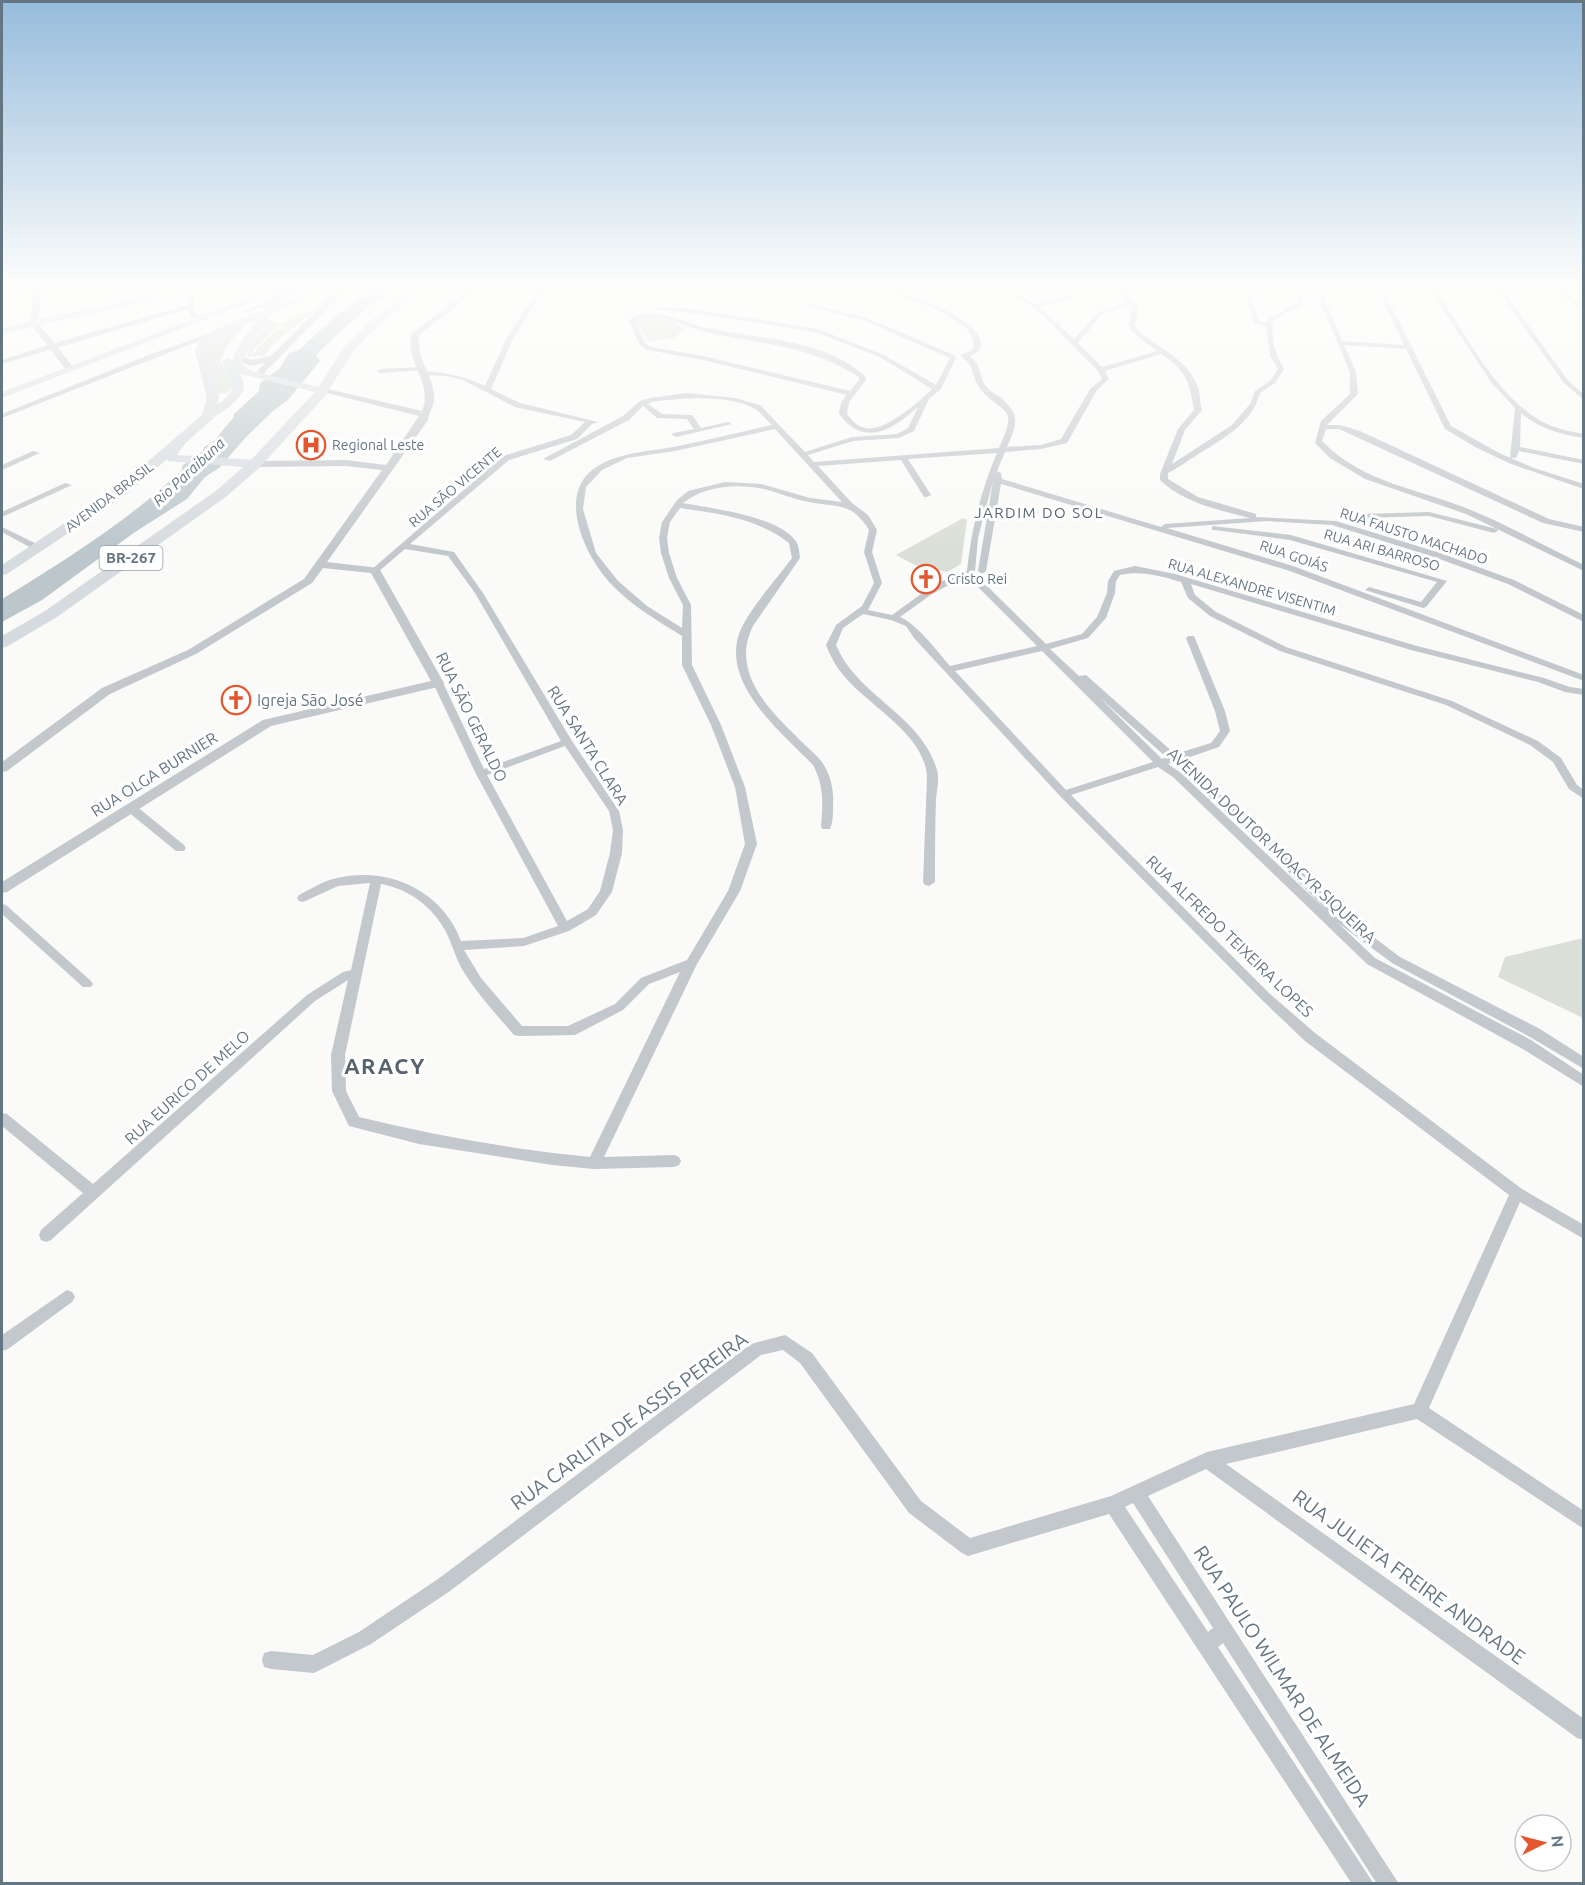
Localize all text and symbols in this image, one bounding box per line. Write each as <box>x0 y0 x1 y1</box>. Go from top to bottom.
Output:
hospital icon: Regional Leste <box>295 429 327 461</box>
water label: Rio Paraibuna <box>149 434 228 509</box>
place label: Regional Leste <box>332 437 424 453</box>
street label: RUA SÃO VICENTE <box>405 443 504 530</box>
street label: AVENIDA BRASIL <box>62 459 156 535</box>
district label: JARDIM DO SOL <box>974 504 1104 521</box>
street label: RUA FAUSTO MACHADO <box>1338 505 1490 567</box>
street label: RUA ARI BARROSO <box>1322 526 1442 574</box>
street label: RUA GOIÁS <box>1258 536 1330 575</box>
road number: BR-267 <box>100 546 162 570</box>
street label: RUA ALEXANDRE VISENTIM <box>1166 555 1338 619</box>
church icon: Cristo Rei <box>910 563 942 595</box>
place label: Cristo Rei <box>947 571 1007 587</box>
street label: RUA SÃO GERALDO <box>433 649 512 785</box>
street label: RUA SANTA CLARA <box>544 682 632 808</box>
church icon: Igreja São José <box>220 684 252 716</box>
place label: Igreja São José <box>257 691 364 709</box>
street label: RUA OLGA BURNIER <box>88 728 220 820</box>
street label: AVENIDA DOUTOR MOACYR SIQUEIRA <box>1164 744 1380 947</box>
street label: RUA ALFREDO TEIXEIRA LOPES <box>1143 852 1317 1020</box>
street label: RUA EURICO DE MELO <box>121 1026 253 1148</box>
district label: ARACY <box>344 1053 426 1078</box>
street label: RUA CARLITA DE ASSIS PEREIRA <box>506 1327 752 1514</box>
street label: RUA JULIETA FREIRE ANDRADE <box>1289 1485 1530 1669</box>
street label: RUA PAULO WILMAR DE ALMEIDA <box>1189 1541 1375 1810</box>
north arrow <box>1513 1813 1573 1873</box>
text: N <box>1548 1835 1567 1848</box>

